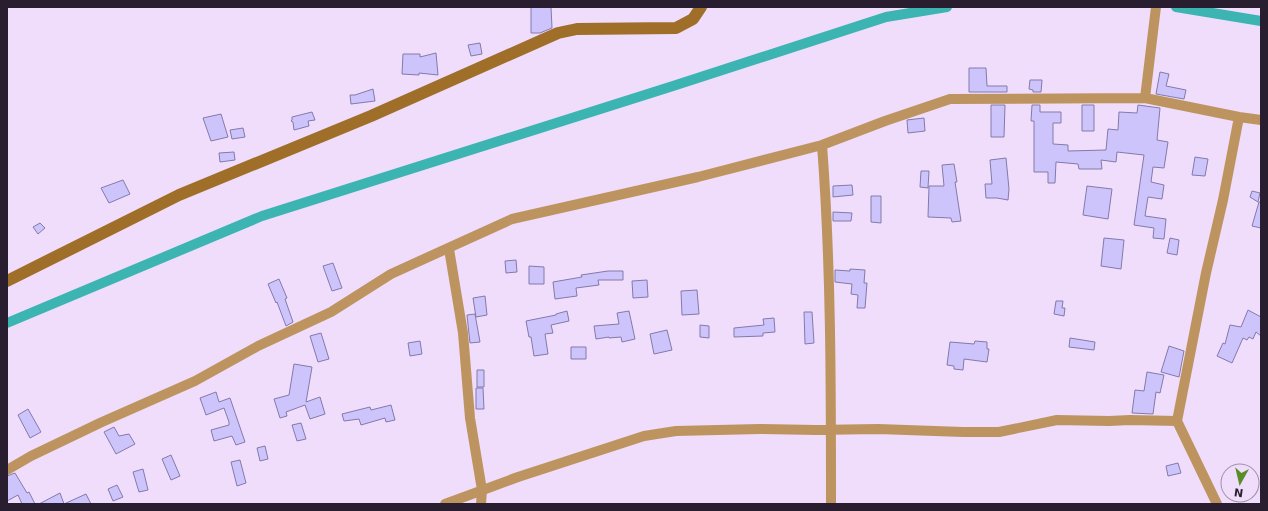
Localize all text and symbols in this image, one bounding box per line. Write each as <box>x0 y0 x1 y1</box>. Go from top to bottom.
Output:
north arrow <box>1220 463 1260 503</box>
text: N <box>1233 485 1244 499</box>

